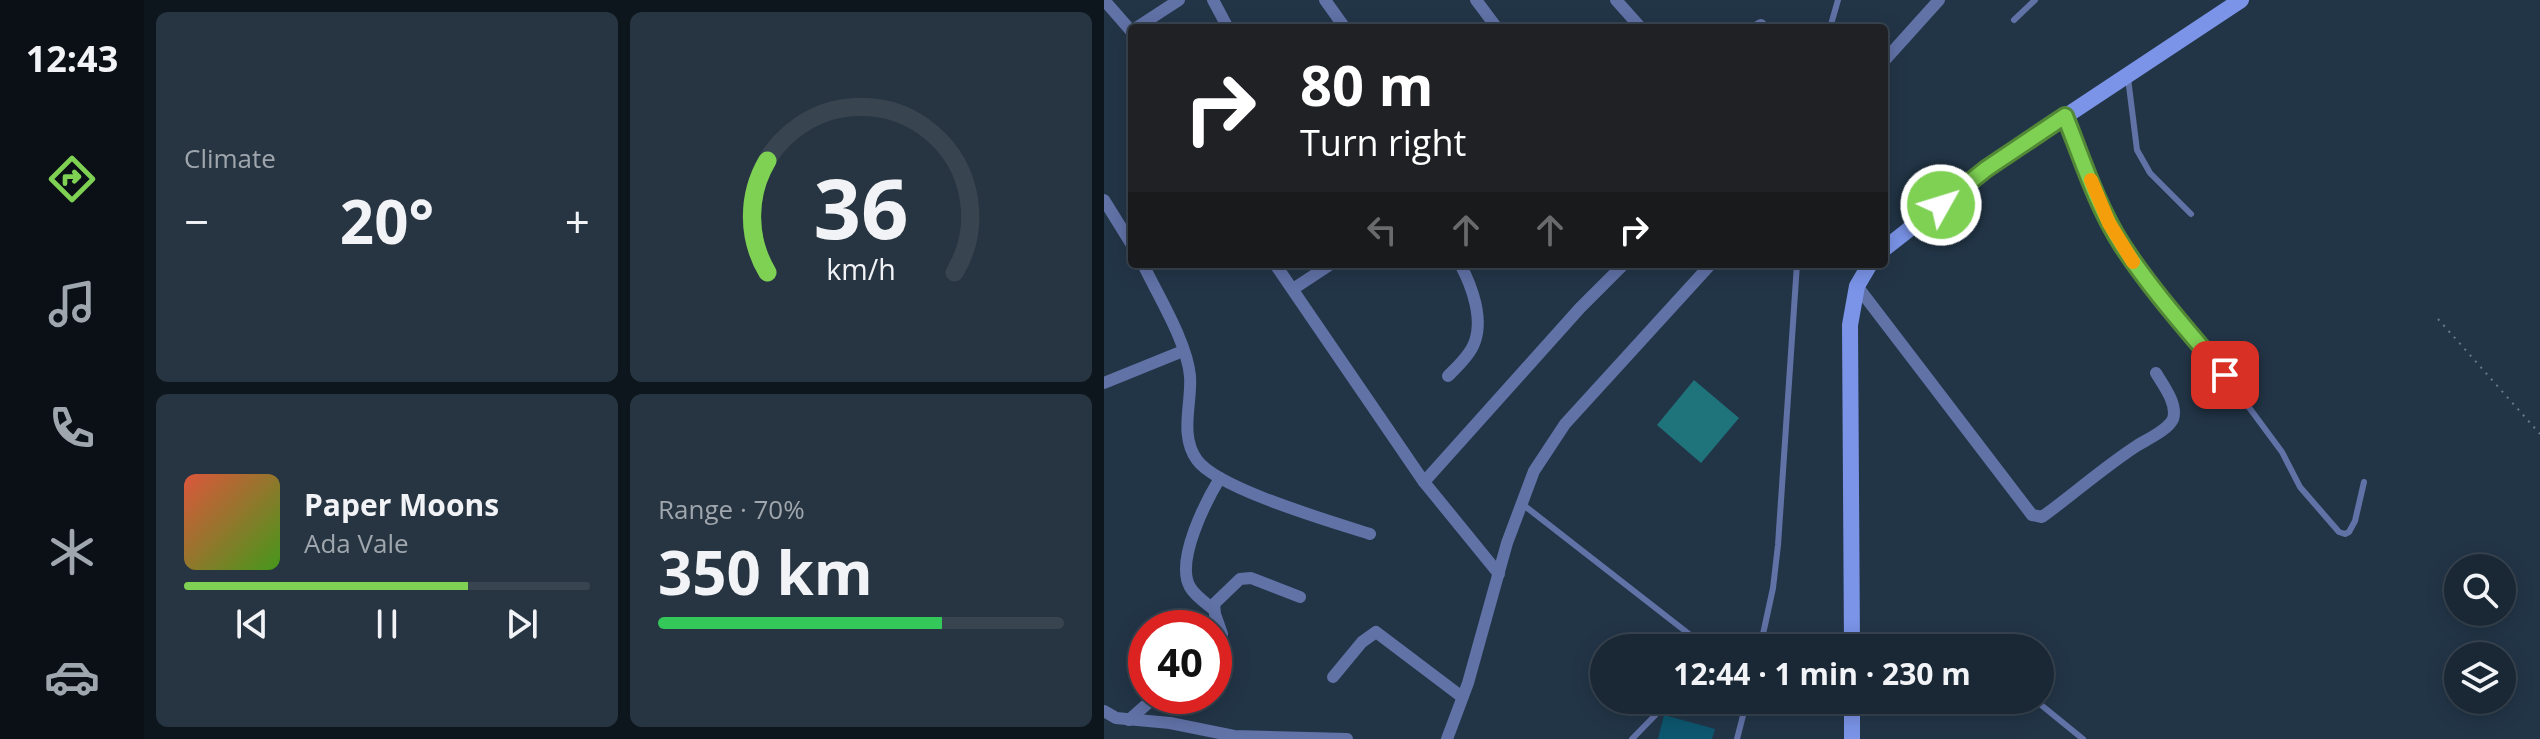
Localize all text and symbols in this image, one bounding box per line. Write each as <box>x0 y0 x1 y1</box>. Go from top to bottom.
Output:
text: 12:43 <box>26 34 118 83</box>
text: 80 m <box>1300 46 1434 122</box>
icon: right <box>1168 56 1272 160</box>
text: Turn right <box>1300 118 1466 167</box>
text: Climate <box>184 140 276 176</box>
text: 36 <box>813 149 909 262</box>
icon: directions <box>44 151 100 207</box>
position arrow <box>1899 163 1983 247</box>
text: 20° <box>340 180 434 262</box>
text: − <box>184 191 209 251</box>
text: + <box>565 191 590 251</box>
icon: left <box>1360 208 1404 252</box>
icon: ahead <box>1444 208 1488 252</box>
icon: ahead <box>1528 208 1572 252</box>
icon: right <box>1612 208 1656 252</box>
text: km/h <box>826 249 896 288</box>
icon: music <box>44 276 100 332</box>
pin <box>2191 341 2259 409</box>
icon: arrive <box>2203 353 2247 397</box>
icon: phone <box>44 400 100 456</box>
text: Paper Moons <box>304 484 499 525</box>
text: Range · 70% <box>658 491 805 527</box>
icon: climate <box>44 524 100 580</box>
text: Ada Vale <box>304 525 409 561</box>
text: 350 km <box>658 531 873 613</box>
map controls <box>2444 554 2516 714</box>
button: search <box>2444 554 2516 626</box>
icon: previous <box>230 602 274 646</box>
icon: pause <box>365 602 409 646</box>
icon: next <box>500 602 544 646</box>
speed limit sign: 40 <box>1128 610 1232 714</box>
button: layers <box>2444 642 2516 714</box>
icon: car <box>44 649 100 705</box>
text: 12:44 · 1 min · 230 m <box>1673 653 1971 694</box>

